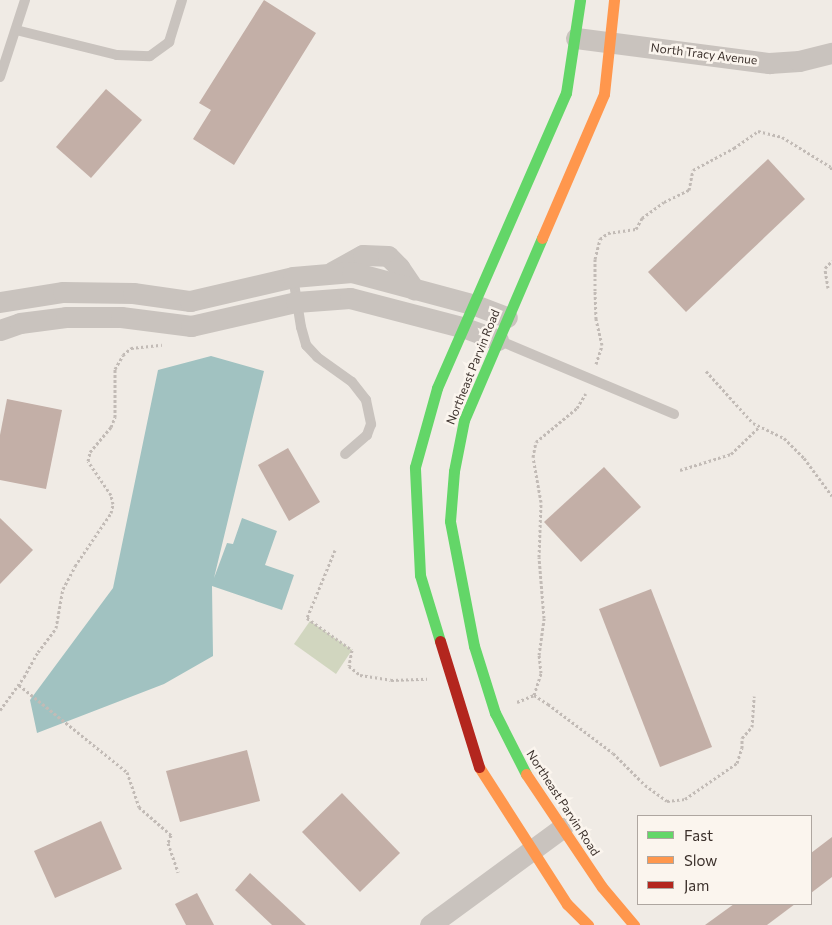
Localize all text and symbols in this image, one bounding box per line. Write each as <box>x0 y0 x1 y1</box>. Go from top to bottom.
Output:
street label: North Tracy Avenue <box>650 40 758 68</box>
street label: Northeast Parvin Road <box>443 307 503 427</box>
street label: Northeast Parvin Road <box>523 747 603 859</box>
legend <box>637 815 812 905</box>
text: Fast <box>684 826 713 844</box>
text: Slow <box>684 851 717 869</box>
text: Jam <box>684 876 709 894</box>

